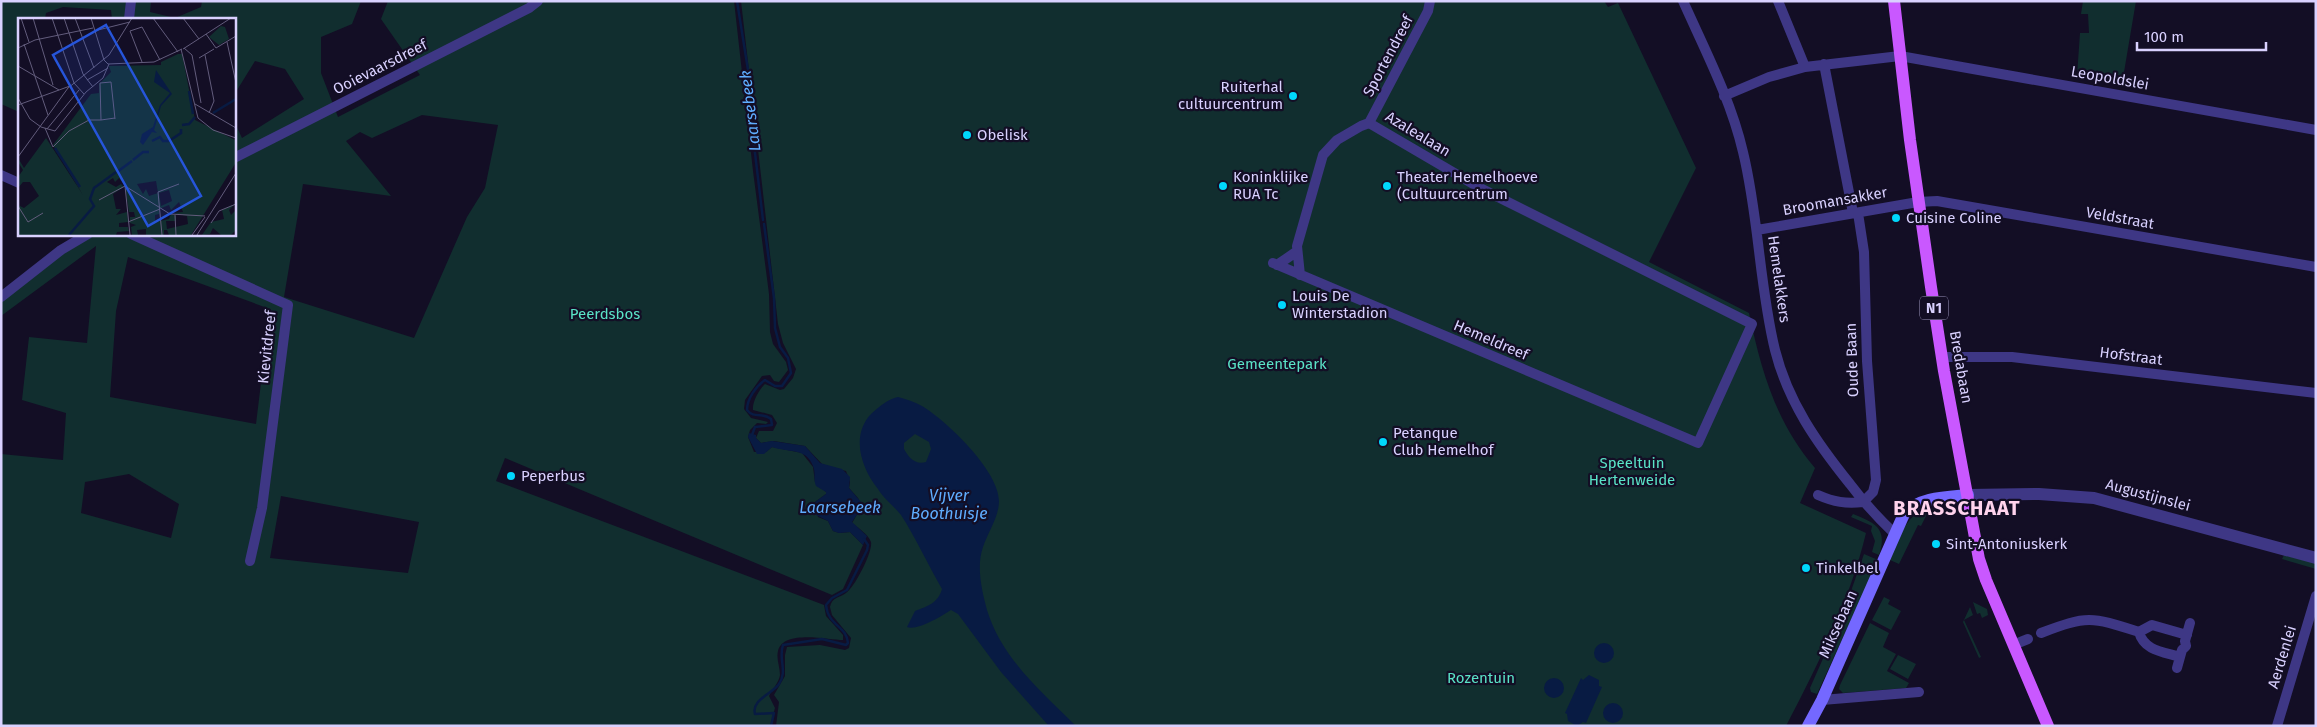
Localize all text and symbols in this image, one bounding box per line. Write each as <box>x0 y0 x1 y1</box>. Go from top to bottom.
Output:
street label: Sportendreef <box>1359 11 1417 100</box>
inset map <box>18 18 235 235</box>
scale bar <box>2137 20 2266 52</box>
text: 100 m <box>2144 28 2184 46</box>
street label: Ooievaarsdreef <box>330 35 431 98</box>
street label: Leopoldslei <box>2070 62 2150 94</box>
water label: Laarsebeek <box>736 69 764 153</box>
place label: Ruiterhal cultuurcentrum <box>1178 78 1284 113</box>
marker: Ruiterhal cultuurcentrum <box>1287 90 1299 102</box>
street label: Azalealaan <box>1382 108 1454 160</box>
place label: Obelisk <box>977 126 1028 144</box>
marker: Obelisk <box>961 129 973 141</box>
place label: Koninklijke RUA Tc <box>1233 168 1308 203</box>
place label: Theater Hemelhoeve (Cultuurcentrum <box>1397 168 1538 203</box>
marker: Koninklijke RUA Tc <box>1217 180 1229 192</box>
marker: Theater Hemelhoeve (Cultuurcentrum <box>1381 180 1393 192</box>
street label: Broomansakker <box>1781 183 1889 219</box>
street label: Veldstraat <box>2085 203 2156 233</box>
place label: Cuisine Coline <box>1906 209 2002 227</box>
marker: Cuisine Coline <box>1890 212 1902 224</box>
street label: Hemelakkers <box>1764 234 1794 324</box>
place label: Louis De Winterstadion <box>1292 287 1388 322</box>
road number: N1 <box>1920 296 1948 320</box>
marker: Louis De Winterstadion <box>1276 299 1288 311</box>
park label: Peerdsbos <box>570 305 640 323</box>
street label: Kievitdreef <box>254 308 280 385</box>
street label: Hemeldreef <box>1451 316 1532 364</box>
street label: Oude Baan <box>1842 323 1862 397</box>
street label: Bredabaan <box>1946 329 1976 405</box>
street label: Hofstraat <box>2099 343 2164 369</box>
park label: Gemeentepark <box>1227 355 1327 373</box>
place label: Petanque Club Hemelhof <box>1393 424 1495 459</box>
marker: Petanque Club Hemelhof <box>1377 436 1389 448</box>
park label: Speeltuin Hertenweide <box>1589 454 1675 489</box>
place label: Peperbus <box>521 467 585 485</box>
marker: Peperbus <box>505 470 517 482</box>
street label: Augustijnslei <box>2104 475 2192 515</box>
water label: Vijver Boothuisje <box>911 486 987 523</box>
district label: BRASSCHAAT <box>1893 496 2021 520</box>
water label: Laarsebeek <box>799 498 881 517</box>
place label: Sint-Antoniuskerk <box>1946 535 2068 553</box>
marker: Sint-Antoniuskerk <box>1930 538 1942 550</box>
place label: Tinkelbel <box>1816 559 1879 577</box>
marker: Tinkelbel <box>1800 562 1812 574</box>
street label: Miksebaan <box>1815 587 1861 661</box>
street label: Aerdenlei <box>2264 623 2300 691</box>
park label: Rozentuin <box>1447 669 1515 687</box>

